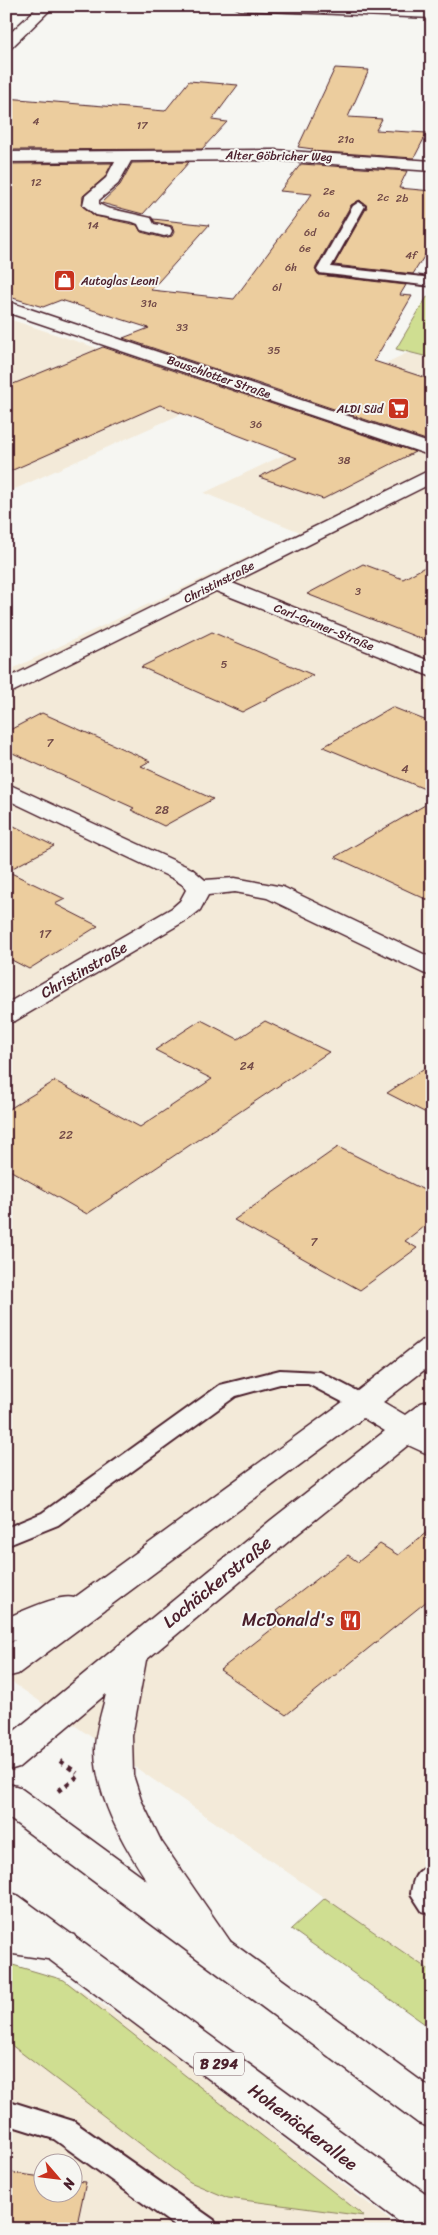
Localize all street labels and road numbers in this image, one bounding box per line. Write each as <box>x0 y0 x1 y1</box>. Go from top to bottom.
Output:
street label: Alter Göbricher Weg <box>224 144 333 168</box>
street label: Bauschlotter Straße <box>164 349 274 405</box>
street label: Christinstraße <box>179 555 259 609</box>
street label: Carl-Gruner-Straße <box>270 597 378 657</box>
street label: Christinstraße <box>36 934 133 1005</box>
street label: Lochäckerstraße <box>155 1528 279 1636</box>
road number: B 294 <box>194 2052 244 2076</box>
street label: Hohenäckerallee <box>241 2075 365 2179</box>

